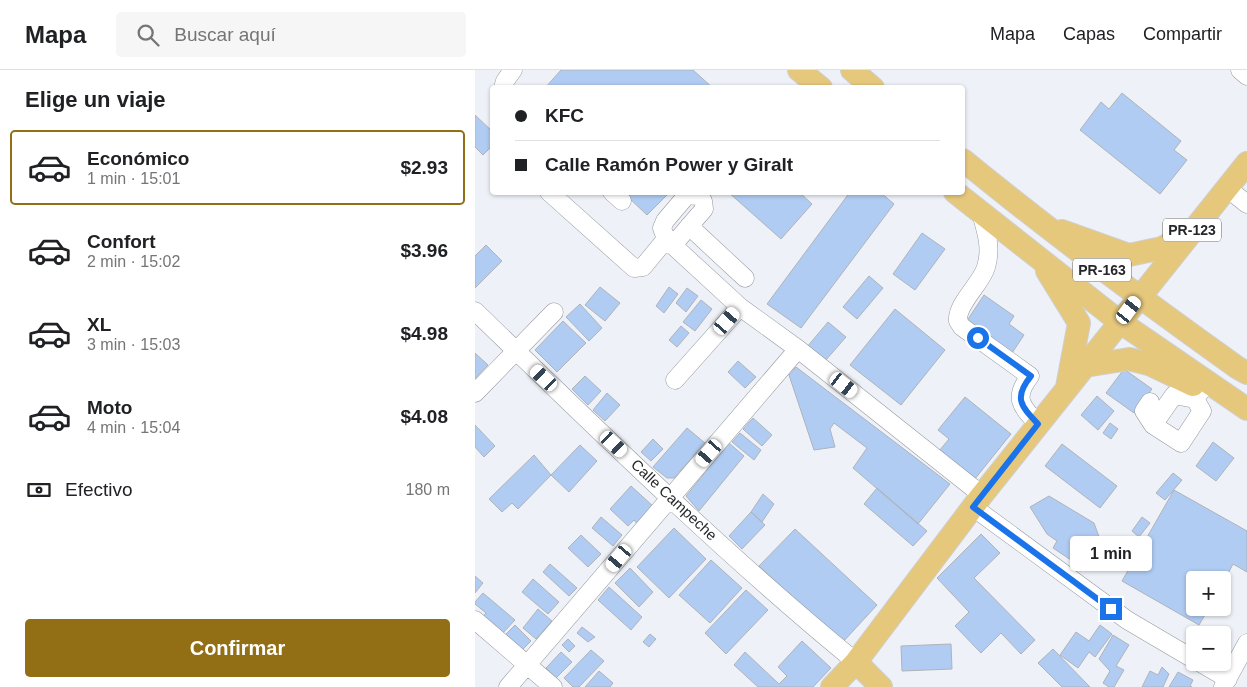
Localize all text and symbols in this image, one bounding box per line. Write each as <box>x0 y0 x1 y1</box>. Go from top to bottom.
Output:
search box <box>116 12 466 57</box>
text: Mapa <box>25 21 86 48</box>
icon: search <box>134 21 162 49</box>
text: Buscar aquí <box>174 24 276 45</box>
text: Mapa <box>990 24 1035 44</box>
text: Capas <box>1063 24 1115 44</box>
text: Compartir <box>1143 24 1222 44</box>
text: Elige un viaje <box>25 87 166 112</box>
text: KFC <box>545 105 584 126</box>
icon: car <box>27 145 72 190</box>
text: Económico <box>87 148 189 169</box>
text: Calle Ramón Power y Giralt <box>545 154 793 175</box>
text: $2.93 <box>400 157 448 178</box>
text: 1 min · 15:01 <box>87 170 180 187</box>
road number: PR-123 <box>1163 218 1221 242</box>
icon: car <box>27 228 72 273</box>
text: Confort <box>87 231 156 252</box>
text: $3.96 <box>400 240 448 261</box>
text: 2 min · 15:02 <box>87 253 180 270</box>
road number: PR-163 <box>1073 258 1131 282</box>
car <box>1113 294 1144 326</box>
car <box>711 305 742 337</box>
icon: car <box>27 311 72 356</box>
text: XL <box>87 314 111 335</box>
text: $4.98 <box>400 323 448 344</box>
route start <box>967 327 989 349</box>
text: 3 min · 15:03 <box>87 336 180 353</box>
car <box>527 362 560 394</box>
car <box>827 370 860 400</box>
icon: car <box>27 394 72 439</box>
text: Moto <box>87 397 132 418</box>
text: $4.08 <box>400 406 448 427</box>
text: 4 min · 15:04 <box>87 419 180 436</box>
car <box>597 428 630 460</box>
car <box>693 437 724 469</box>
street label: Calle Campeche <box>628 456 721 544</box>
icon: cash <box>25 476 53 504</box>
text: Efectivo <box>65 479 133 500</box>
text: 180 m <box>406 481 450 498</box>
callout: 1 min <box>1070 536 1152 572</box>
car <box>603 542 634 574</box>
text: 1 min <box>1090 545 1132 562</box>
map controls <box>1186 571 1231 671</box>
button: + <box>1186 571 1231 616</box>
route end <box>1100 598 1122 620</box>
button: Confirmar <box>25 619 450 677</box>
button: − <box>1186 626 1231 671</box>

